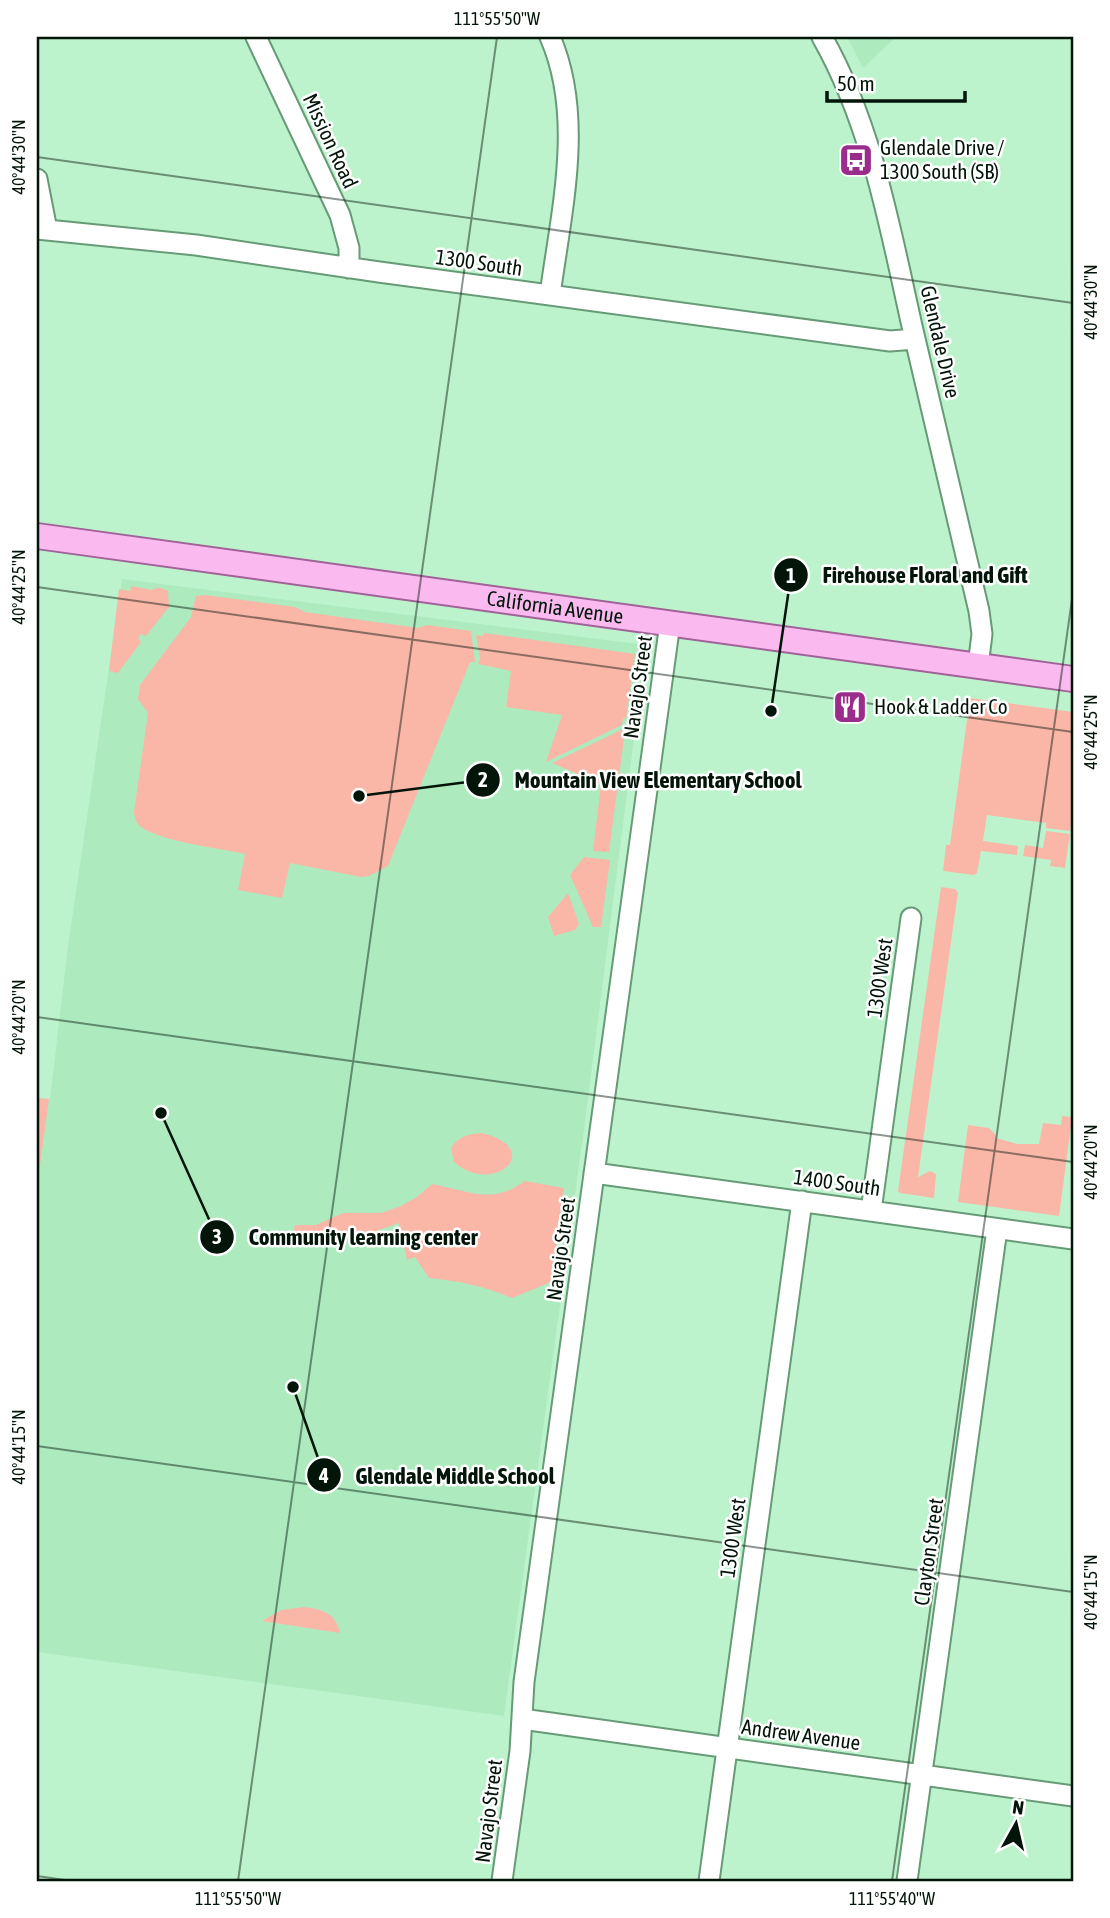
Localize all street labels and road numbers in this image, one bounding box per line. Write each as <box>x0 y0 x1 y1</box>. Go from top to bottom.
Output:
street label: Mission Road <box>299 89 363 192</box>
street label: 1300 South <box>434 244 524 280</box>
street label: Glendale Drive <box>916 283 966 400</box>
street label: California Avenue <box>486 585 625 628</box>
street label: Navajo Street <box>618 634 656 740</box>
street label: 1300 West <box>862 937 896 1019</box>
street label: 1400 South <box>792 1164 882 1200</box>
street label: Navajo Street <box>541 1196 579 1302</box>
street label: 1300 West <box>715 1497 749 1579</box>
street label: Clayton Street <box>909 1497 947 1607</box>
street label: Andrew Avenue <box>740 1714 862 1754</box>
street label: Navajo Street <box>470 1758 506 1864</box>

